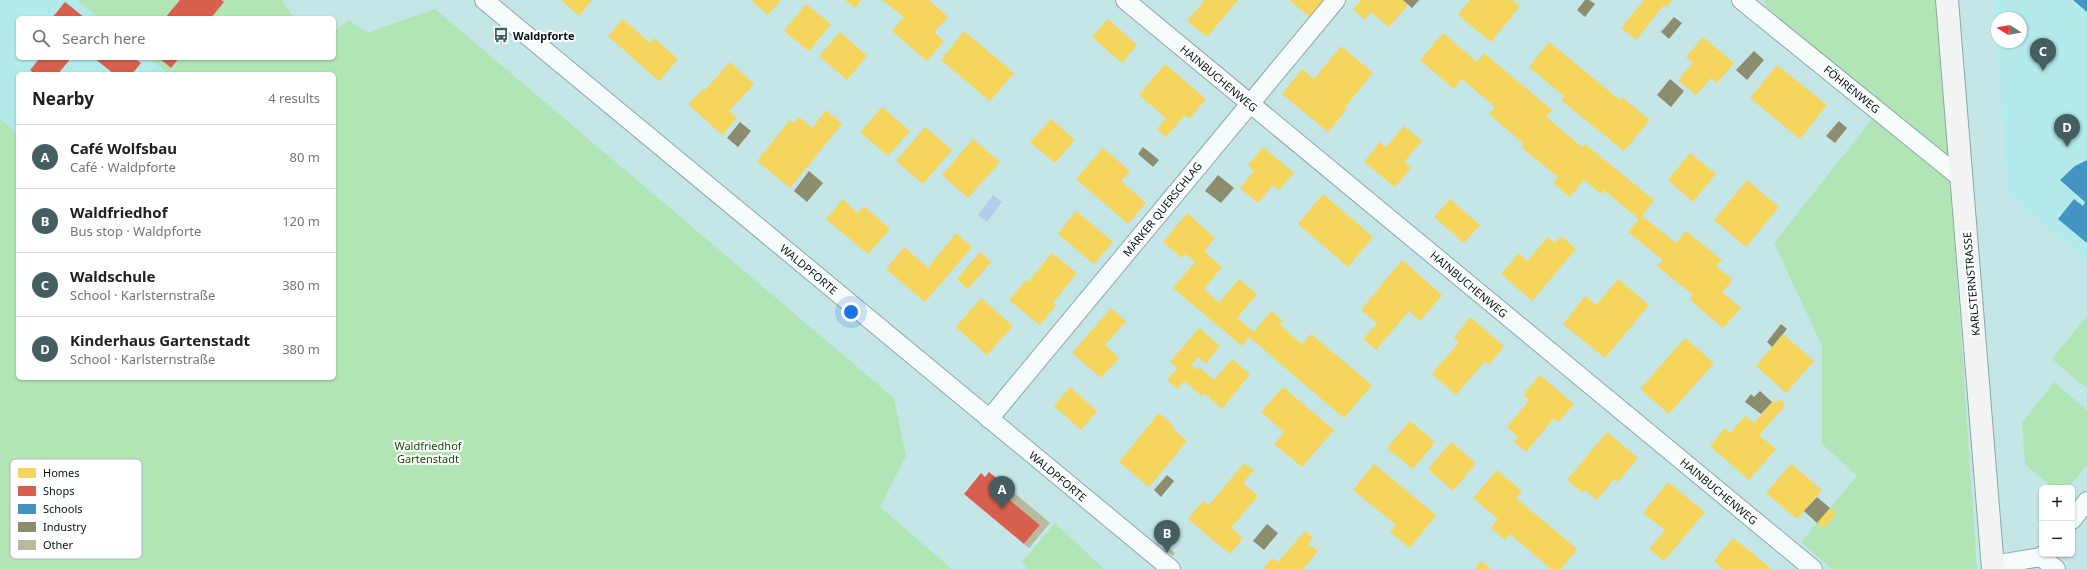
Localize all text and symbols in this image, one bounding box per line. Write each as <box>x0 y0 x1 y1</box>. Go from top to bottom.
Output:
north arrow <box>1991 12 2027 48</box>
search box <box>16 16 336 60</box>
bus stop icon: Waldpforte <box>492 26 510 44</box>
icon: search <box>30 27 52 49</box>
text: Search here <box>62 28 145 48</box>
place label: Waldpforte <box>513 28 575 43</box>
pin: C <box>2030 38 2056 71</box>
street label: HAINBUCHENWEG <box>1177 41 1261 115</box>
street label: FÖHRENWEG <box>1821 62 1883 116</box>
text: Nearby <box>32 87 94 110</box>
text: 4 results <box>268 89 320 107</box>
pin: D <box>2054 114 2080 147</box>
text: Café Wolfsbau <box>70 138 177 158</box>
text: A <box>41 148 50 166</box>
text: 80 m <box>290 148 320 166</box>
text: Café · Waldpforte <box>70 158 176 176</box>
street label: MÄRKER QUERSCHLAG <box>1119 159 1205 259</box>
text: Waldfriedhof <box>70 202 168 222</box>
text: B <box>41 212 49 230</box>
text: 120 m <box>282 212 320 230</box>
text: Bus stop · Waldpforte <box>70 222 201 240</box>
street label: KARLSTERNSTRASSE <box>1959 231 1983 337</box>
street label: WALDPFORTE <box>777 241 841 297</box>
street label: HAINBUCHENWEG <box>1427 247 1511 321</box>
text: Waldschule <box>70 266 155 286</box>
text: C <box>41 276 49 294</box>
text: 380 m <box>282 276 320 294</box>
text: School · Karlsternstraße <box>70 286 215 304</box>
your location <box>841 302 861 322</box>
text: Kinderhaus Gartenstadt <box>70 330 250 350</box>
text: D <box>40 340 50 358</box>
text: 380 m <box>282 340 320 358</box>
text: School · Karlsternstraße <box>70 350 215 368</box>
park label: Waldfriedhof Gartenstadt <box>394 438 463 466</box>
street label: WALDPFORTE <box>1026 448 1090 504</box>
street label: HAINBUCHENWEG <box>1677 454 1761 528</box>
legend <box>10 459 142 559</box>
text: Homes <box>43 465 80 480</box>
pin: A <box>989 476 1015 509</box>
text: Shops <box>43 483 75 498</box>
map controls <box>2039 485 2075 557</box>
button: + <box>2039 485 2075 521</box>
text: Schools <box>43 501 83 516</box>
text: Industry <box>43 519 87 534</box>
pin: B <box>1154 520 1180 553</box>
button: − <box>2039 521 2075 557</box>
text: Other <box>43 537 74 552</box>

